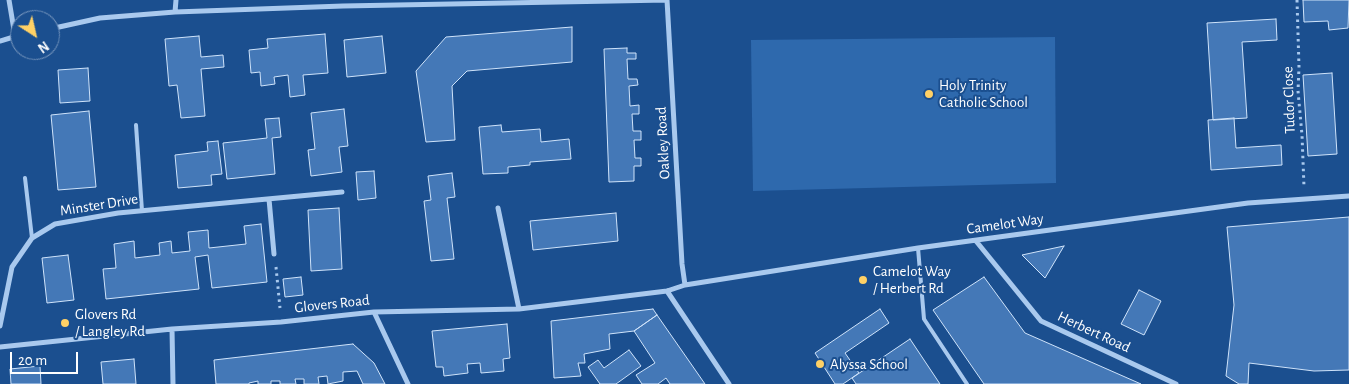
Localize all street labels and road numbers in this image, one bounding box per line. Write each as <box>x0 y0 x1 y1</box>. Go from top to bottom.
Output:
street label: Tudor Close <box>1279 66 1299 134</box>
street label: Oakley Road <box>652 106 674 180</box>
street label: Minster Drive <box>59 190 139 220</box>
street label: Camelot Way <box>965 210 1045 238</box>
street label: Glovers Road <box>294 291 370 317</box>
street label: Herbert Road <box>1055 307 1133 357</box>

